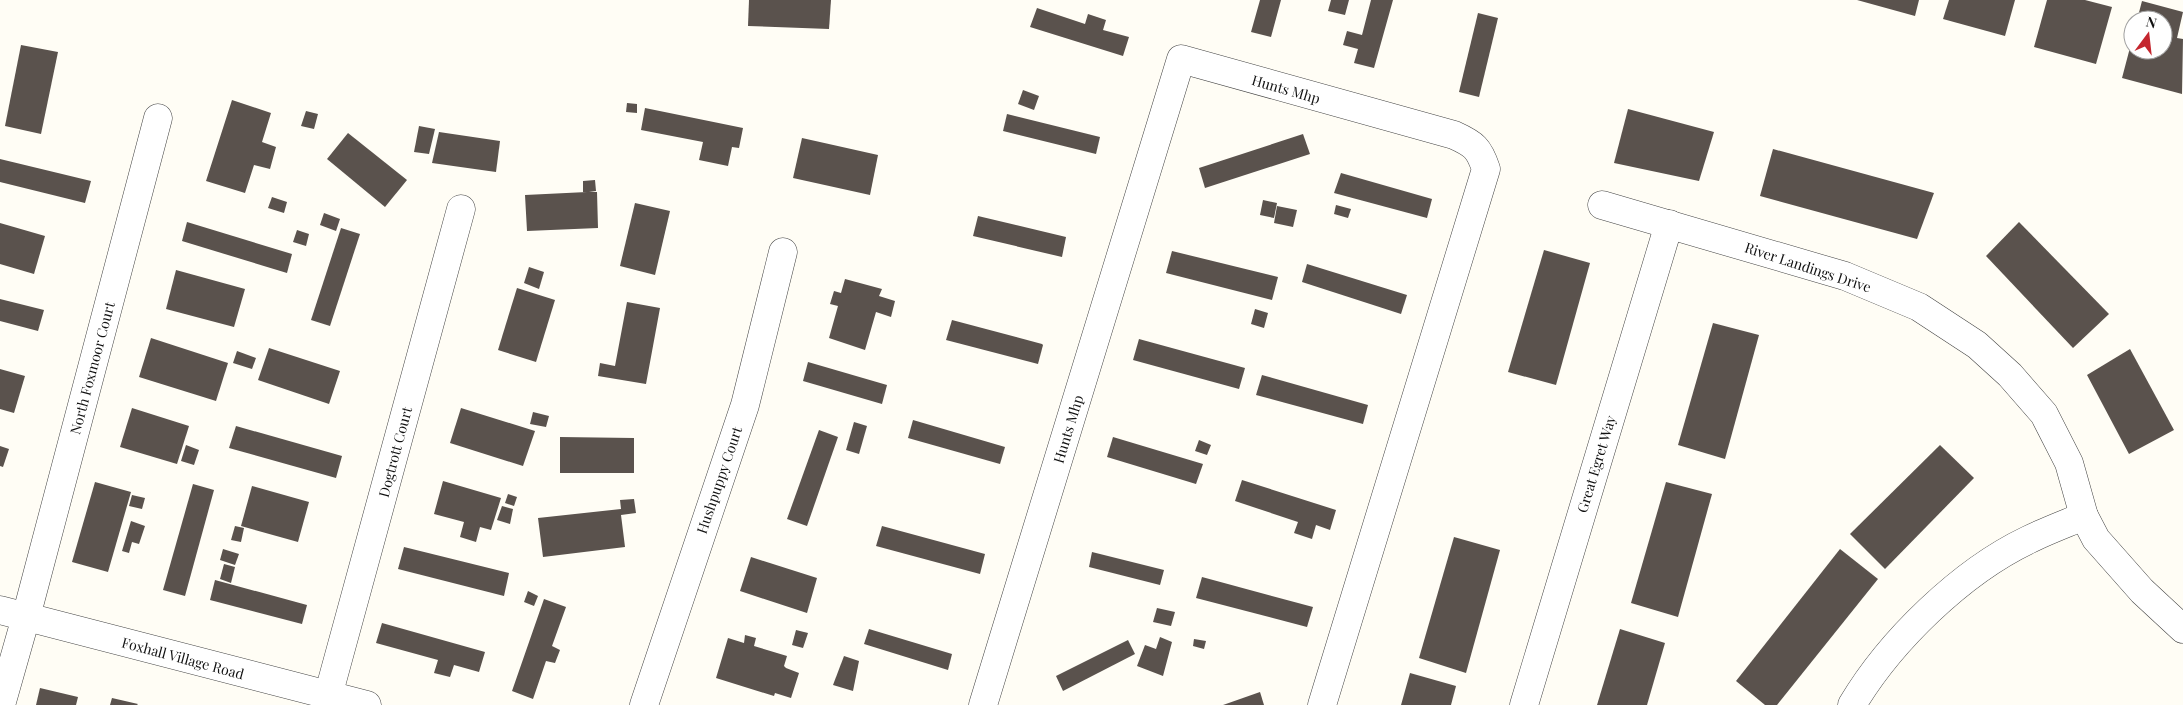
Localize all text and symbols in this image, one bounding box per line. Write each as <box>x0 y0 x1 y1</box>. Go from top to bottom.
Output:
north arrow <box>2123 10 2173 60</box>
text: N <box>2144 11 2159 32</box>
street label: Hunts Mhp <box>1250 70 1322 108</box>
street label: River Landings Drive <box>1742 238 1874 296</box>
street label: North Foxmoor Court <box>65 299 119 436</box>
street label: Hunts Mhp <box>1049 393 1087 465</box>
street label: Dogtrott Court <box>374 404 416 499</box>
street label: Great Egret Way <box>1572 413 1620 515</box>
street label: Hushpuppy Court <box>692 423 747 536</box>
street label: Foxhall Village Road <box>120 633 246 683</box>

